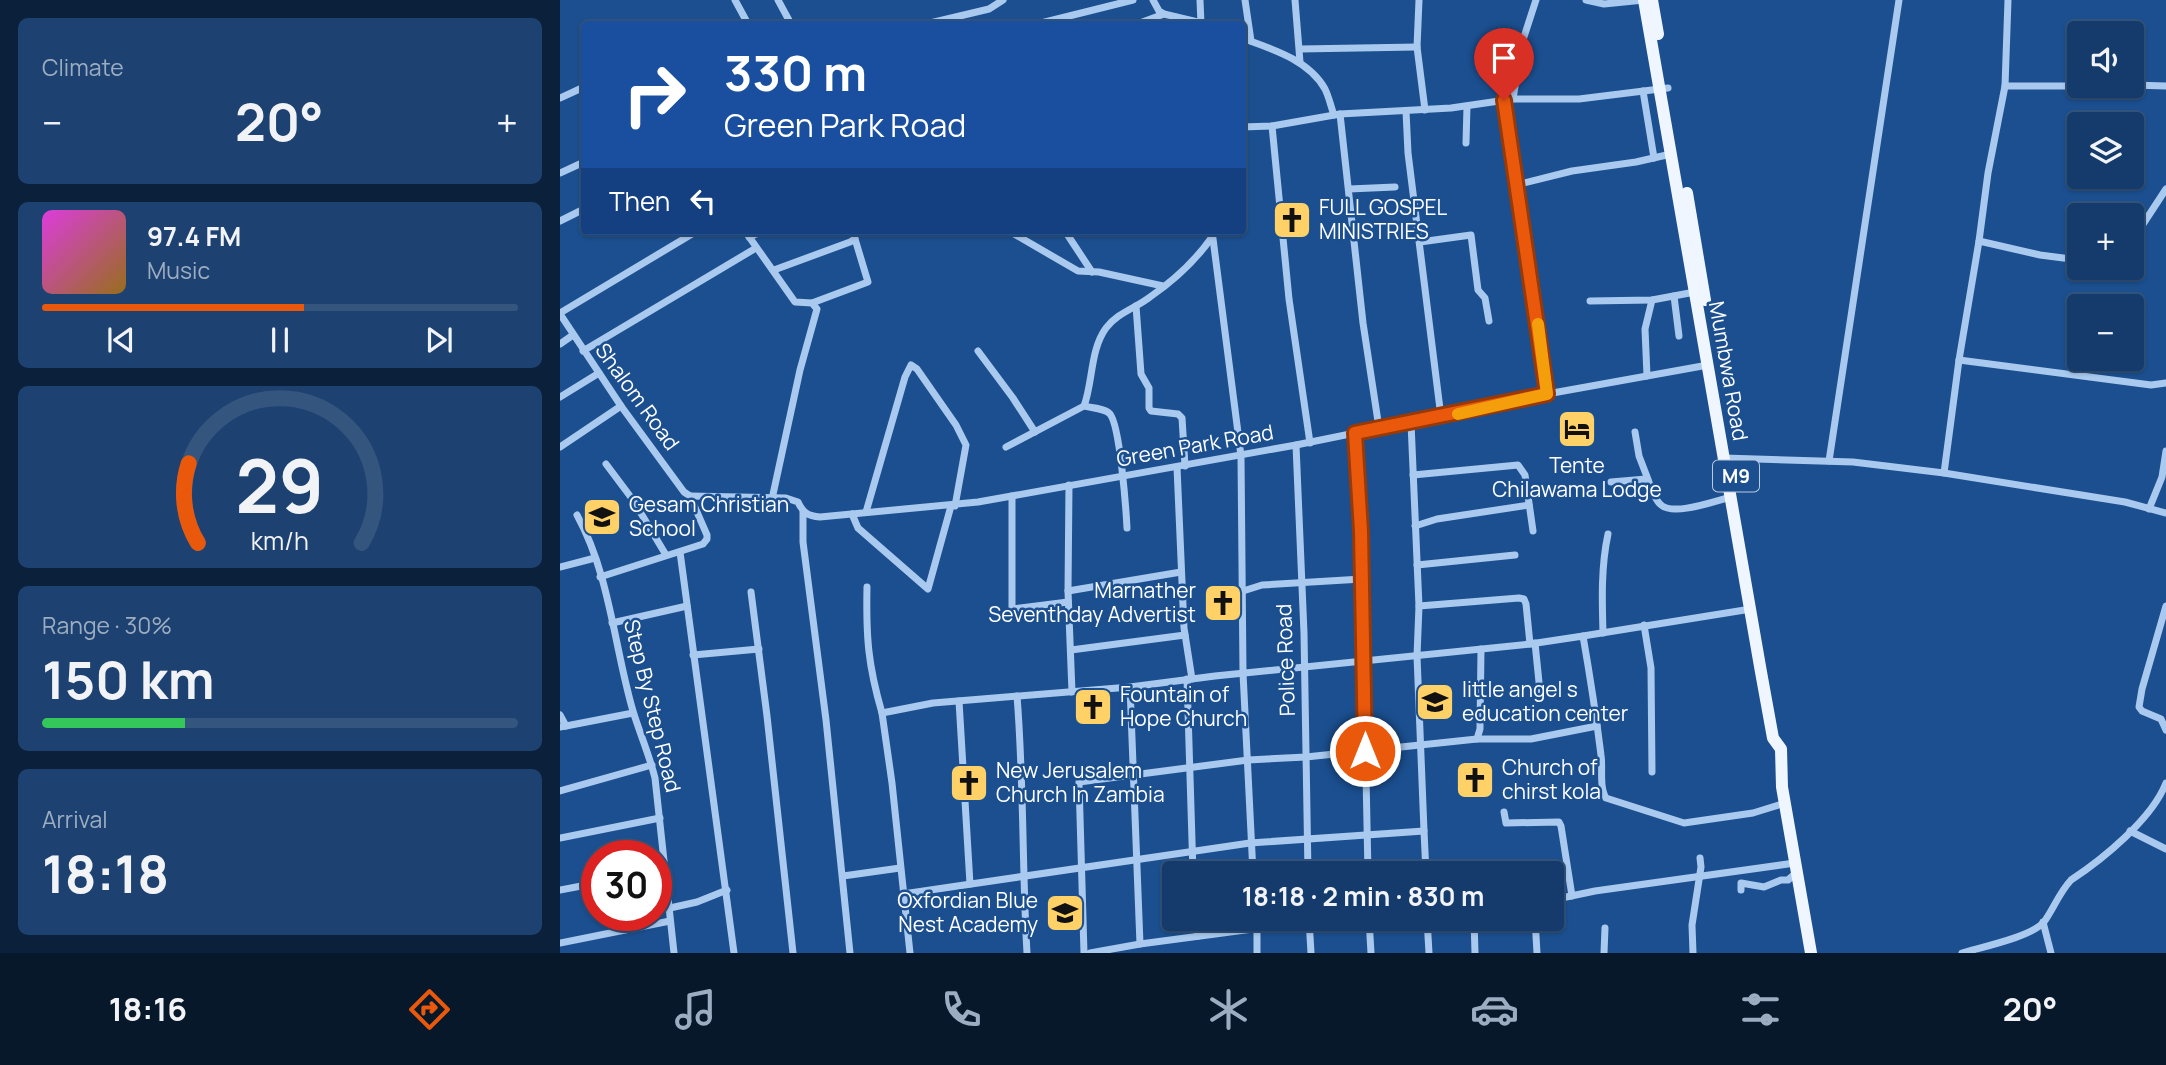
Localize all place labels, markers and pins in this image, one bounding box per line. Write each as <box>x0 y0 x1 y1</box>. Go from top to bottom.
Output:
pin <box>1474 28 1534 100</box>
place label: FULL GOSPEL MINISTRIES <box>1319 193 1448 245</box>
church icon: FULL GOSPEL MINISTRIES <box>1271 199 1313 241</box>
hotel icon: Tente Chilawama Lodge <box>1556 408 1598 450</box>
place label: Tente Chilawama Lodge <box>1492 451 1662 503</box>
place label: Gesam Christian School <box>629 490 789 542</box>
school or university icon: Gesam Christian School <box>581 496 623 538</box>
place label: Marnather Seventhday Advertist <box>988 576 1196 628</box>
church icon: Marnather Seventhday Advertist <box>1202 582 1244 624</box>
place label: little angel s education center <box>1462 675 1629 727</box>
place label: Fountain of Hope Church <box>1120 680 1247 732</box>
school or university icon: little angel s education center <box>1414 681 1456 723</box>
church icon: Fountain of Hope Church <box>1072 686 1114 728</box>
place label: Church of chirst kola <box>1502 753 1601 805</box>
place label: New Jerusalem Church In Zambia <box>996 756 1165 808</box>
church icon: Church of chirst kola <box>1454 759 1496 801</box>
church icon: New Jerusalem Church In Zambia <box>948 762 990 804</box>
place label: Oxfordian Blue Nest Academy <box>897 886 1038 938</box>
school or university icon: Oxfordian Blue Nest Academy <box>1044 892 1086 934</box>

